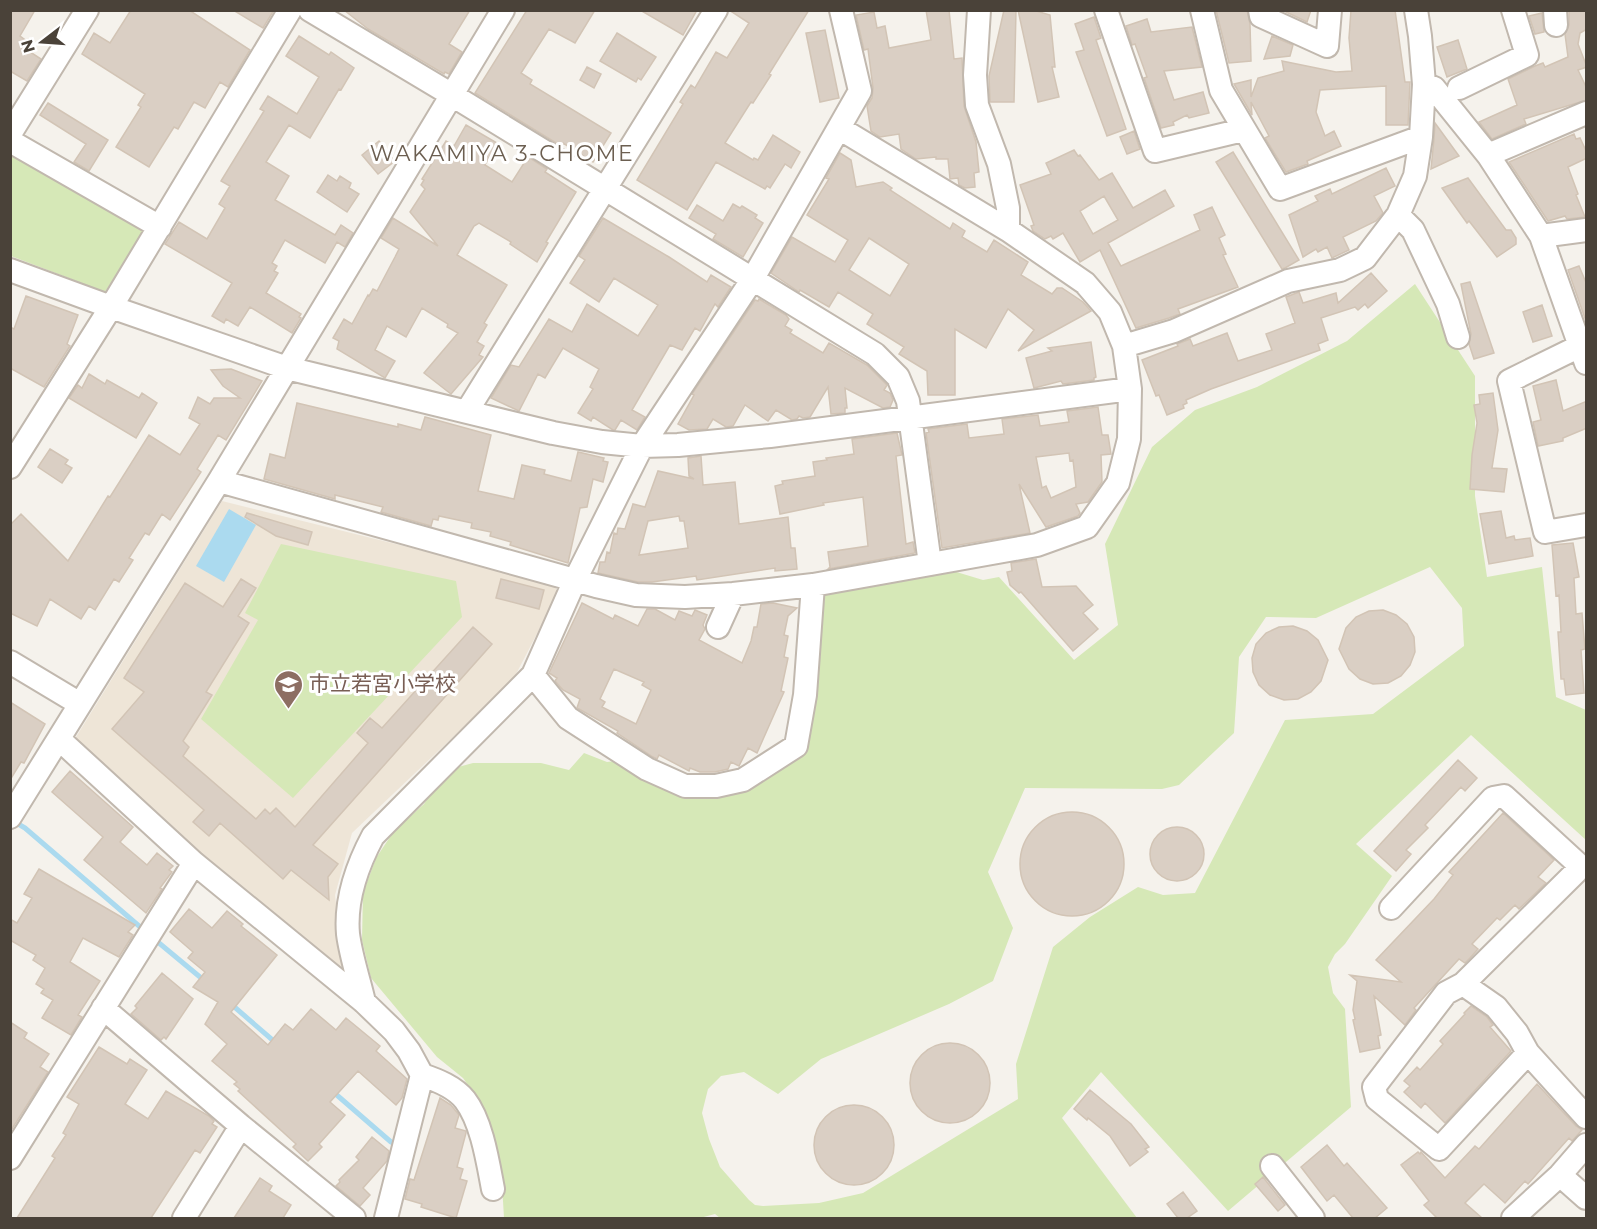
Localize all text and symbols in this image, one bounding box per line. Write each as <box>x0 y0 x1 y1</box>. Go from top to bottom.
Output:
north arrow <box>12 12 72 72</box>
text: N <box>17 37 39 55</box>
district label: WAKAMIYA 3-CHOME <box>370 140 634 167</box>
school or university icon: 市立若宮小学校 <box>272 668 304 710</box>
place label: 市立若宮小学校 <box>309 671 456 696</box>

